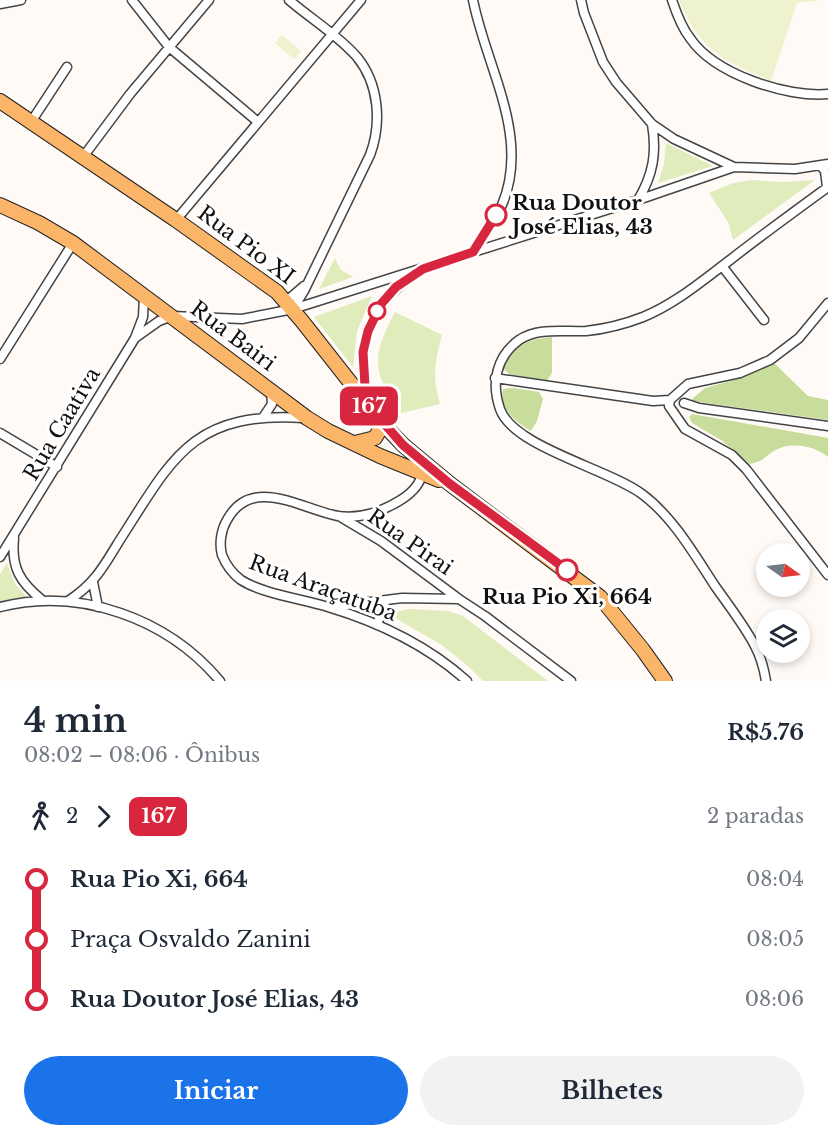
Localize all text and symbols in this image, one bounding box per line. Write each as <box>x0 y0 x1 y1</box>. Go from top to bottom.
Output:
place label: Rua Doutor José Elias, 43 <box>508 190 653 240</box>
street label: Rua Pio XI <box>192 200 300 290</box>
marker: Rua Doutor José Elias, 43 <box>485 204 507 226</box>
street label: Rua Bairi <box>185 295 281 377</box>
unlabelled marker <box>368 302 386 320</box>
street label: Rua Caativa <box>18 362 106 485</box>
line badge: 167 <box>334 386 404 426</box>
text: 167 <box>352 393 386 419</box>
street label: Rua Pirai <box>362 503 458 581</box>
north arrow <box>756 543 810 597</box>
map controls <box>756 543 810 663</box>
street label: Rua Araçatuba <box>246 549 401 627</box>
marker: Rua Pio Xi, 664 <box>556 559 578 581</box>
place label: Rua Pio Xi, 664 <box>482 584 652 610</box>
button: layers <box>756 609 810 663</box>
text: 4 min <box>24 700 127 741</box>
text: R$5.76 <box>727 719 804 746</box>
text: 08:02 – 08:06 · Ônibus <box>24 743 260 767</box>
icon: walk <box>24 800 57 833</box>
icon: forward <box>87 800 120 833</box>
text: 167 <box>141 803 175 829</box>
text: 2 <box>66 804 78 828</box>
text: 2 paradas <box>707 804 804 828</box>
text: Rua Pio Xi, 664 <box>70 866 248 893</box>
text: 08:04 <box>746 867 804 891</box>
text: Praça Osvaldo Zanini <box>70 926 311 953</box>
text: 08:05 <box>746 927 804 951</box>
text: Rua Doutor José Elias, 43 <box>70 986 359 1013</box>
text: 08:06 <box>745 987 804 1011</box>
button: Iniciar <box>24 1056 408 1125</box>
button: Bilhetes <box>420 1056 804 1125</box>

